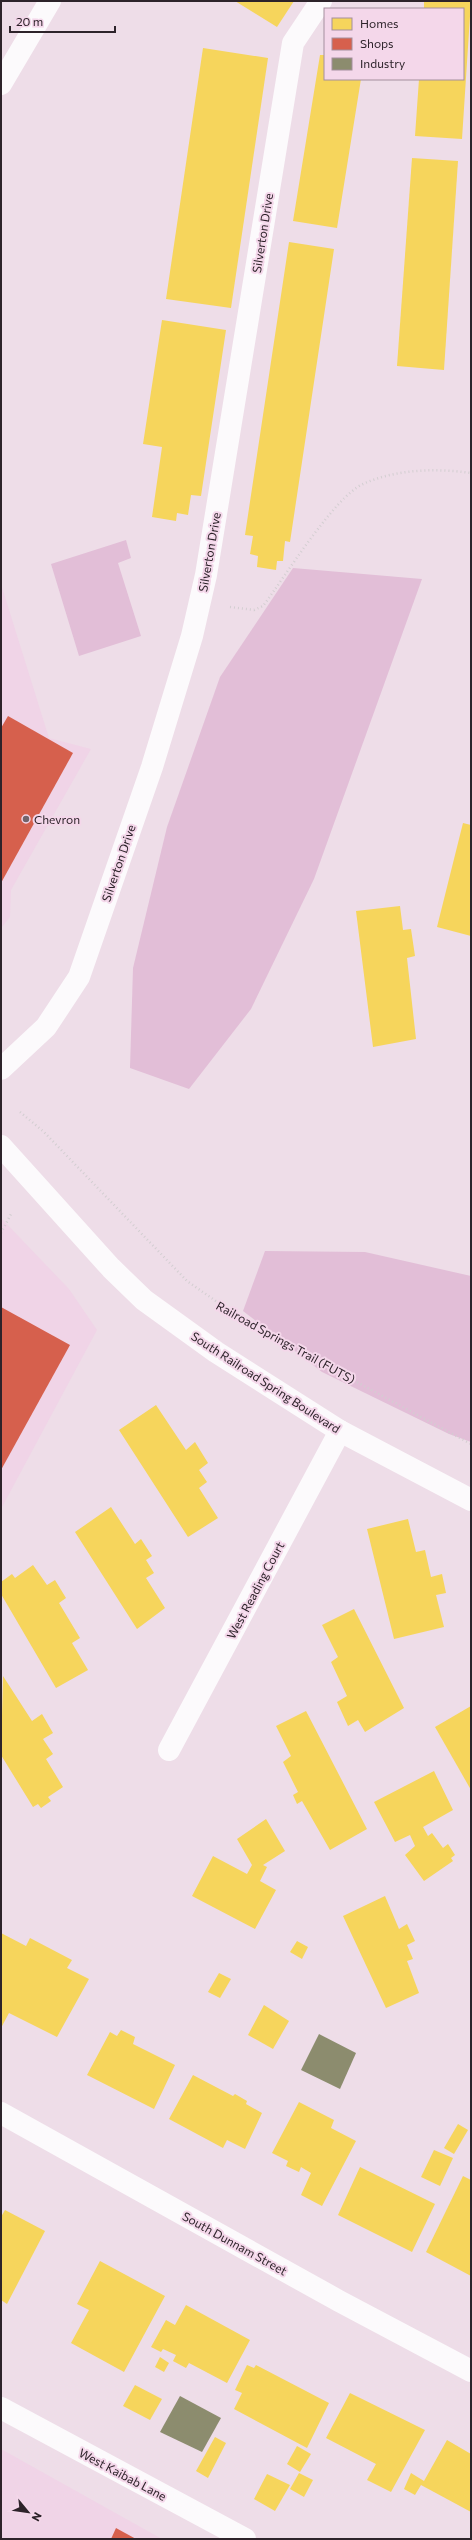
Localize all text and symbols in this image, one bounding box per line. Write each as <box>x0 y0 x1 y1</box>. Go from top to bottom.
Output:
scale bar <box>10 8 115 34</box>
legend <box>324 8 464 80</box>
text: 20 m <box>16 14 43 28</box>
text: Homes <box>360 16 398 30</box>
text: Shops <box>360 36 394 50</box>
text: Industry <box>360 56 405 70</box>
street label: Silverton Drive <box>249 192 275 274</box>
street label: Silverton Drive <box>195 511 223 593</box>
place label: Chevron <box>34 812 80 826</box>
marker: Chevron <box>21 814 31 824</box>
street label: Silverton Drive <box>98 823 138 903</box>
street label: Railroad Springs Trail (FUTS) <box>214 1298 358 1386</box>
street label: South Railroad Spring Boulevard <box>189 1328 343 1436</box>
street label: West Reading Court <box>223 1539 287 1641</box>
street label: South Dunnam Street <box>180 2208 290 2278</box>
street label: West Kaibab Lane <box>77 2445 169 2503</box>
north arrow <box>8 2492 48 2532</box>
text: N <box>29 2510 45 2524</box>

